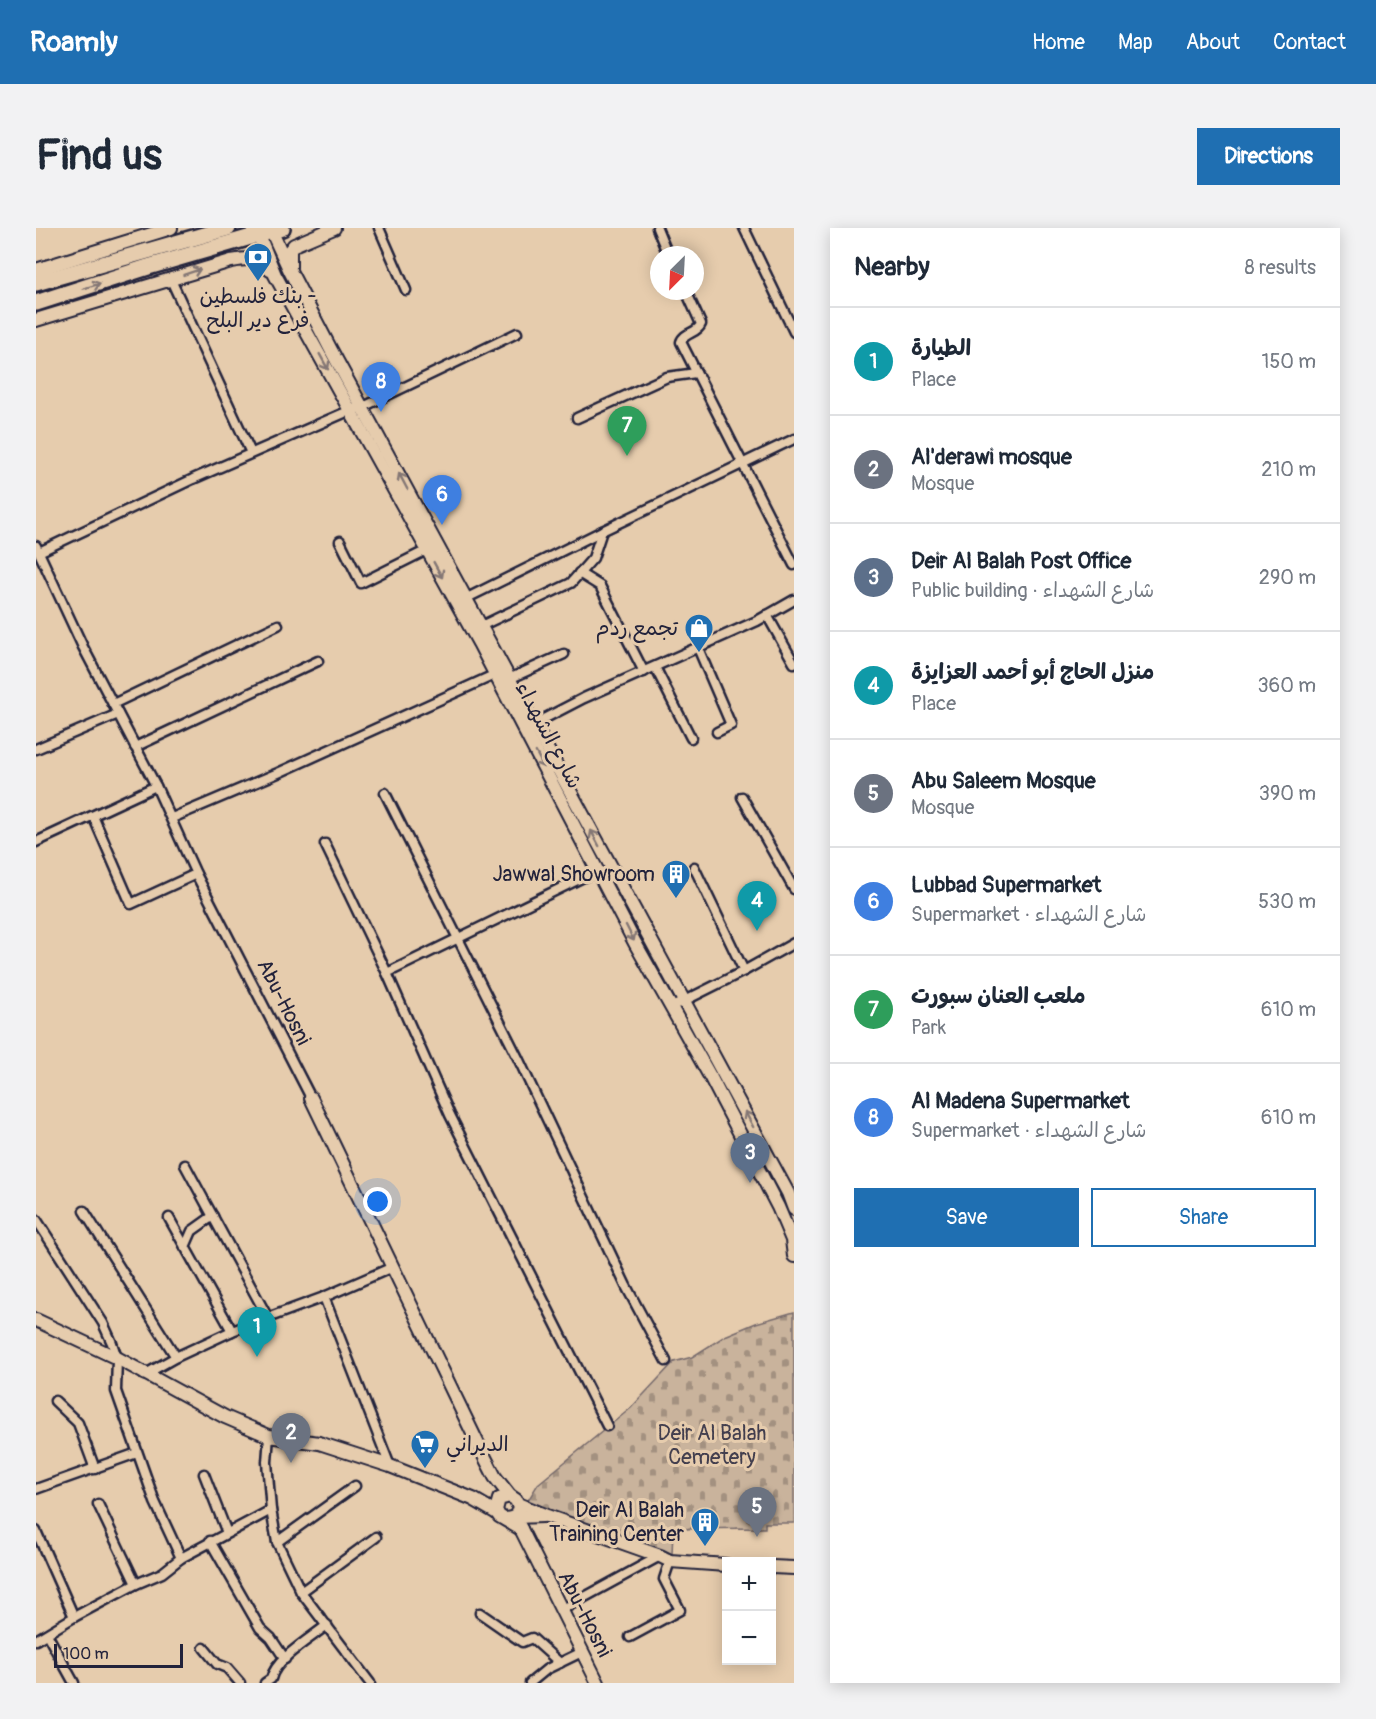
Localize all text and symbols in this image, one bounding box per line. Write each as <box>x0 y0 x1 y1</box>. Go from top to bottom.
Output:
text: Roamly <box>30 25 118 60</box>
text: Home <box>1032 29 1085 56</box>
text: Map <box>1118 29 1153 56</box>
text: About <box>1186 29 1240 56</box>
text: Contact <box>1273 29 1346 56</box>
button: Directions <box>1197 128 1340 185</box>
text: Find us <box>36 130 162 182</box>
bank icon: بنك فلسطين - فرع دير البلح <box>242 241 274 283</box>
north arrow <box>650 246 704 300</box>
text: Nearby <box>854 251 930 283</box>
text: 8 results <box>1245 255 1316 280</box>
one-way arrow <box>182 266 201 277</box>
one-way arrow <box>82 280 101 291</box>
place label: بنك فلسطين - فرع دير البلح <box>200 283 316 334</box>
text: الطيارة <box>911 334 971 362</box>
text: 1 <box>870 349 877 374</box>
text: 150 m <box>1262 349 1316 374</box>
one-way arrow <box>319 353 330 371</box>
pin: 8 <box>362 362 400 412</box>
text: Place <box>911 367 956 392</box>
pin: 7 <box>608 406 646 456</box>
text: Al'derawi mosque <box>911 443 1072 471</box>
text: 2 <box>868 457 879 482</box>
text: 210 m <box>1261 457 1316 482</box>
text: Mosque <box>911 471 974 496</box>
one-way arrow <box>397 473 408 491</box>
pin: 6 <box>422 476 462 525</box>
text: Deir Al Balah Post Office <box>911 547 1131 575</box>
one-way arrow <box>433 561 445 578</box>
text: 3 <box>868 565 879 590</box>
text: 290 m <box>1259 565 1316 590</box>
text: Public building · شارع الشهداء <box>911 578 1154 603</box>
shop icon: تجمع ردم <box>683 612 715 654</box>
place label: تجمع ردم <box>596 615 679 644</box>
text: منزل الحاج أبو أحمد العزايزة <box>911 658 1154 686</box>
text: 4 <box>868 673 879 698</box>
text: 360 m <box>1257 673 1316 698</box>
street label: شارع الشهداء <box>508 677 588 794</box>
text: Place <box>911 691 956 716</box>
one-way arrow <box>534 751 546 768</box>
text: Abu Saleem Mosque <box>911 767 1096 795</box>
text: 5 <box>868 781 879 806</box>
text: 390 m <box>1259 781 1316 806</box>
text: Mosque <box>911 795 974 820</box>
one-way arrow <box>588 829 600 847</box>
building icon: Jawwal Showroom <box>660 858 692 900</box>
place label: Jawwal Showroom <box>493 861 655 888</box>
text: Lubbad Supermarket <box>911 871 1101 899</box>
pin: 4 <box>738 882 776 931</box>
text: 6 <box>868 889 879 914</box>
text: 530 m <box>1258 889 1316 914</box>
text: Supermarket · شارع الشهداء <box>911 902 1146 927</box>
one-way arrow <box>625 924 636 942</box>
street label: Abu-Hosni <box>250 955 317 1050</box>
text: ملعب العنان سبورت <box>911 982 1086 1010</box>
text: 7 <box>868 997 879 1022</box>
text: 610 m <box>1261 997 1316 1022</box>
text: Park <box>911 1015 946 1040</box>
text: Al Madena Supermarket <box>911 1087 1130 1115</box>
text: 8 <box>868 1105 879 1130</box>
text: 610 m <box>1261 1105 1316 1130</box>
one-way arrow <box>743 1111 754 1129</box>
text: Supermarket · شارع الشهداء <box>911 1118 1146 1143</box>
pin: 3 <box>730 1134 770 1183</box>
your location <box>363 1187 392 1216</box>
button: Save <box>854 1188 1079 1247</box>
button: Share <box>1091 1188 1316 1247</box>
pin: 1 <box>238 1308 276 1357</box>
pin: 2 <box>272 1414 310 1463</box>
park label: Deir Al Balah Cemetery <box>658 1420 766 1471</box>
supermarket icon: الديراني <box>409 1428 441 1470</box>
place label: الديراني <box>446 1431 509 1463</box>
pin: 5 <box>738 1488 776 1537</box>
place label: Deir Al Balah Training Center <box>549 1497 684 1548</box>
building icon: Deir Al Balah Training Center <box>689 1506 721 1548</box>
map controls <box>722 1557 776 1665</box>
button: + <box>722 1557 776 1611</box>
street label: Abu-Hosni <box>551 1567 618 1662</box>
button: − <box>722 1611 776 1665</box>
scale bar <box>54 1641 183 1668</box>
text: 100 m <box>63 1644 109 1664</box>

